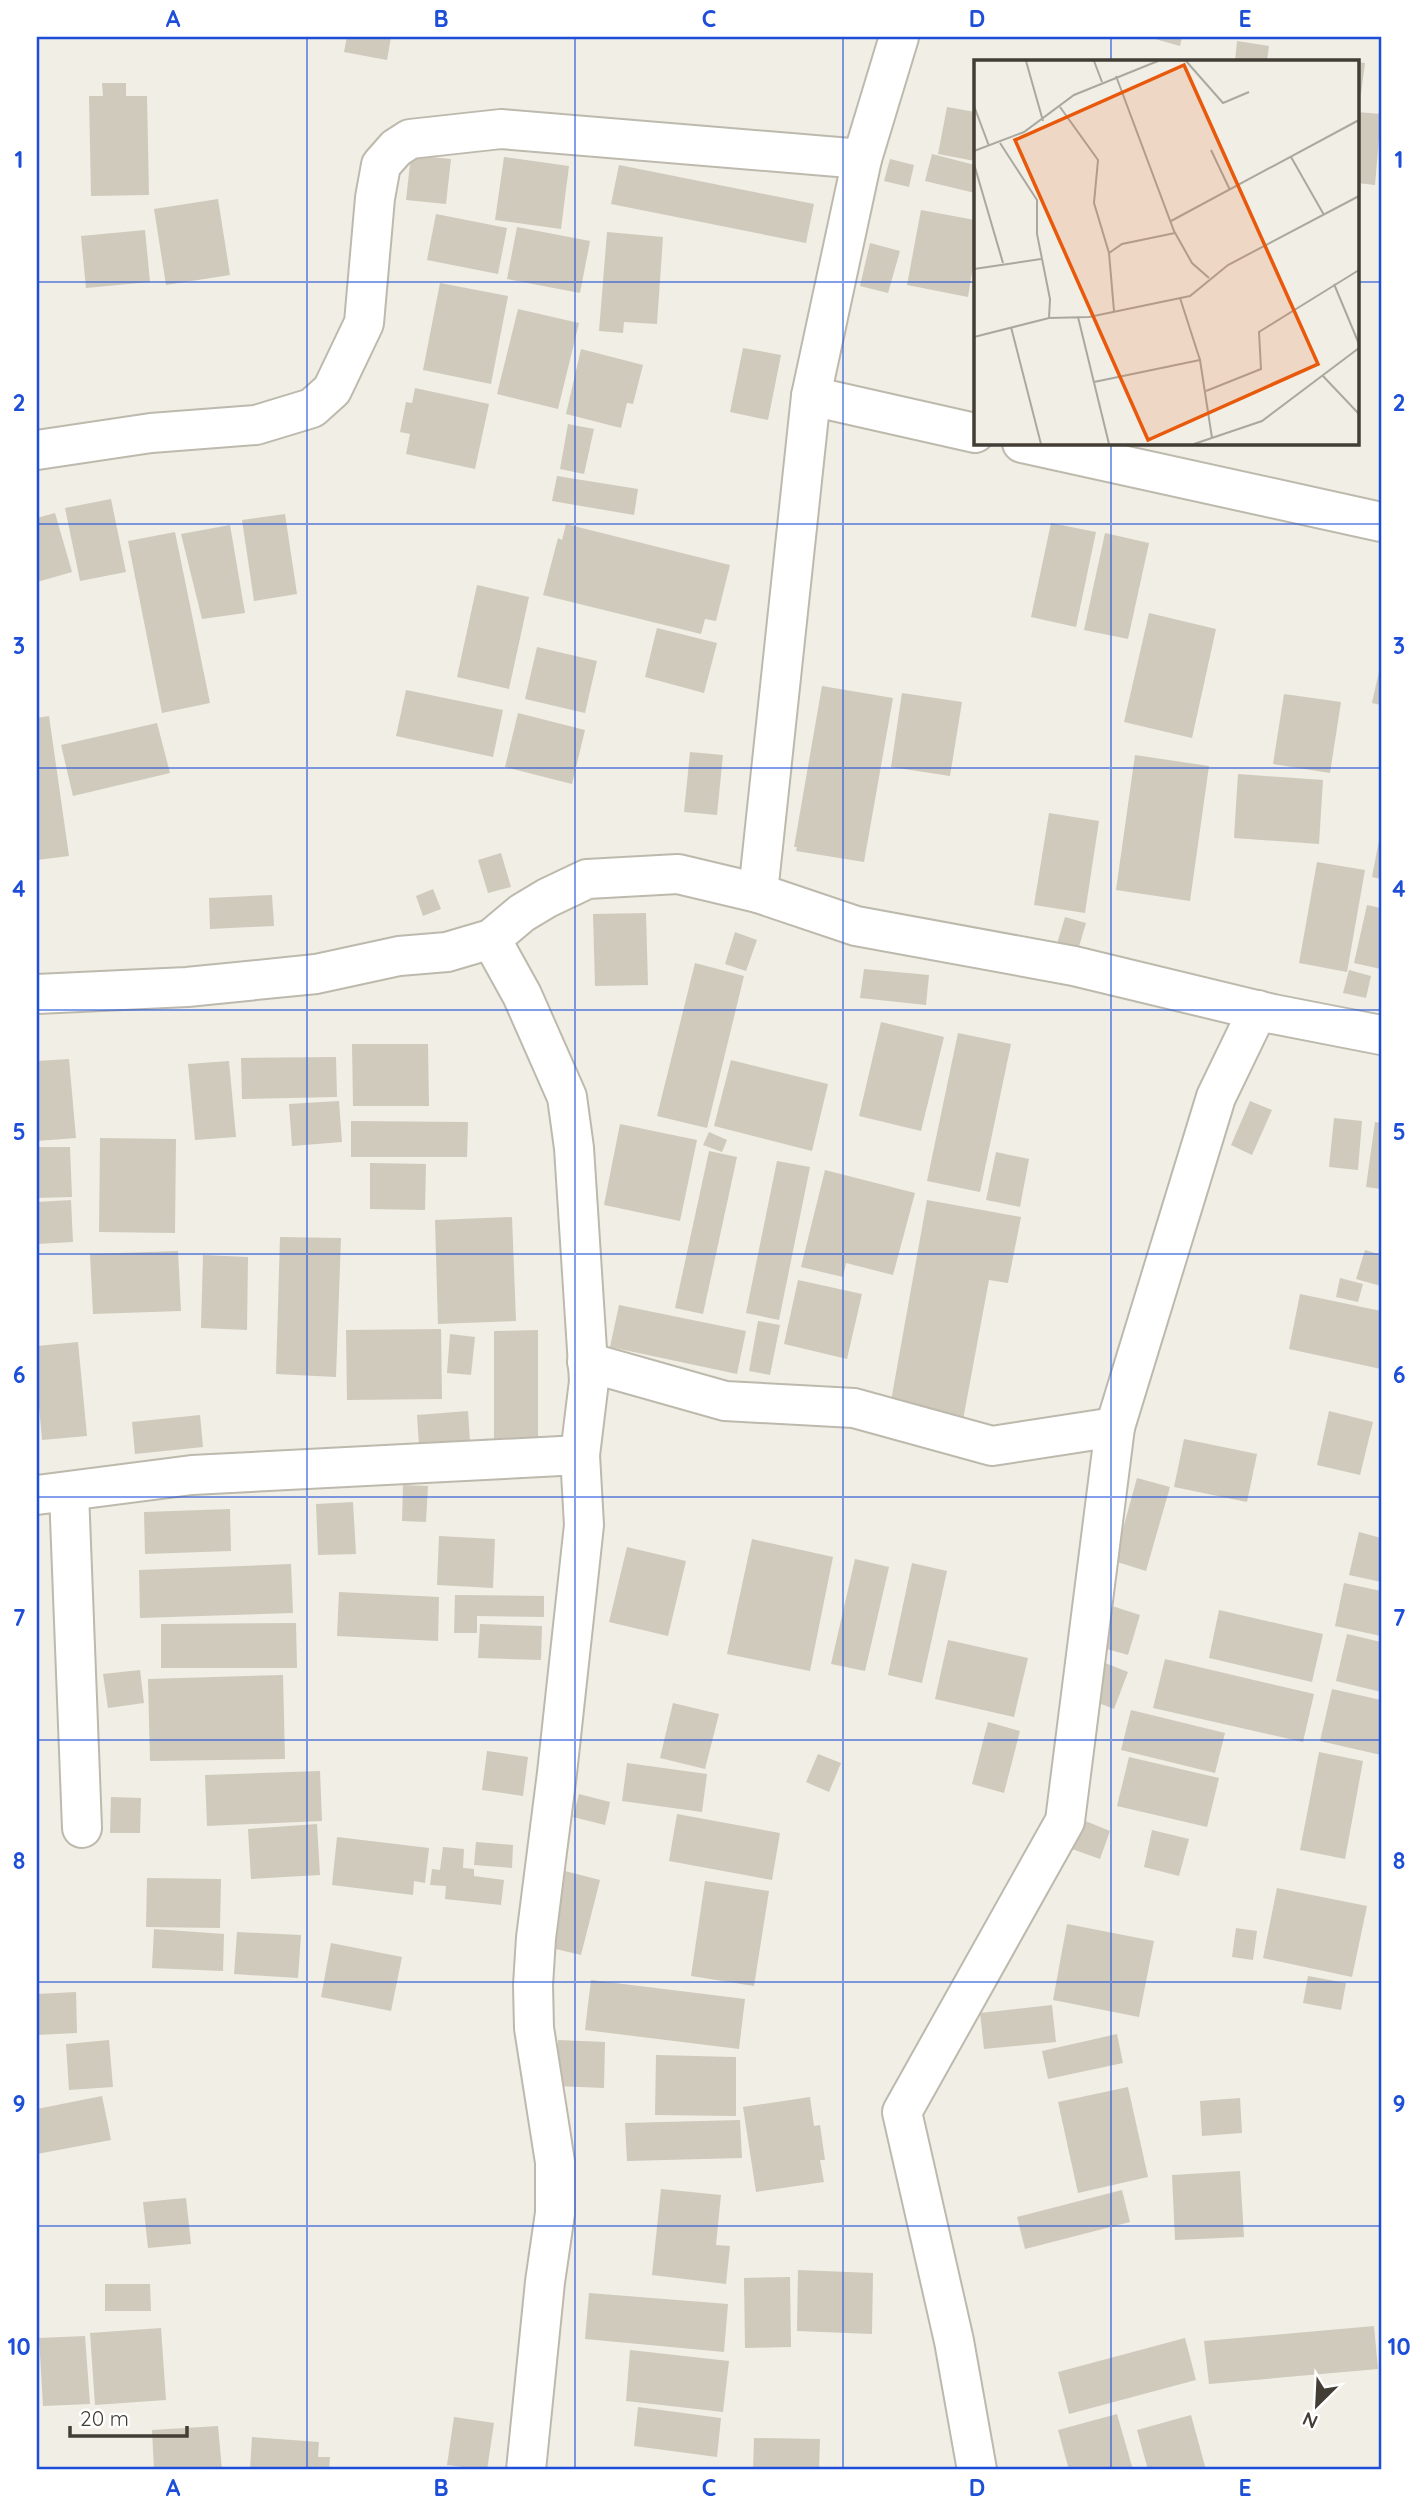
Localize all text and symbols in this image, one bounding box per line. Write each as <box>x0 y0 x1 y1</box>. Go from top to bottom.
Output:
text: A <box>166 4 181 33</box>
text: B <box>433 4 449 33</box>
text: C <box>702 4 716 33</box>
text: D <box>969 4 985 33</box>
text: E <box>1238 4 1252 33</box>
inset map <box>974 60 1358 444</box>
text: 1 <box>15 145 23 174</box>
text: 1 <box>1395 145 1403 174</box>
text: 2 <box>12 388 26 417</box>
text: 2 <box>1392 388 1406 417</box>
text: 3 <box>13 631 25 660</box>
text: 3 <box>1393 631 1405 660</box>
text: 4 <box>12 874 26 903</box>
text: 4 <box>1392 874 1406 903</box>
text: 5 <box>12 1117 26 1146</box>
text: 5 <box>1392 1117 1406 1146</box>
text: 6 <box>13 1360 25 1389</box>
text: 6 <box>1393 1360 1405 1389</box>
text: 7 <box>13 1603 26 1632</box>
text: 7 <box>1393 1603 1406 1632</box>
text: 8 <box>13 1846 25 1875</box>
text: 8 <box>1393 1846 1405 1875</box>
text: 9 <box>12 2089 26 2118</box>
text: 9 <box>1392 2089 1406 2118</box>
text: 10 <box>7 2332 31 2361</box>
text: 10 <box>1387 2332 1411 2361</box>
north arrow <box>1282 2370 1352 2440</box>
scale bar <box>70 2395 187 2439</box>
text: 20 m <box>80 2405 129 2431</box>
text: N <box>1299 2407 1321 2434</box>
text: A <box>166 2473 181 2502</box>
text: B <box>433 2473 449 2502</box>
text: C <box>702 2473 716 2502</box>
text: D <box>969 2473 985 2502</box>
text: E <box>1238 2473 1252 2502</box>

